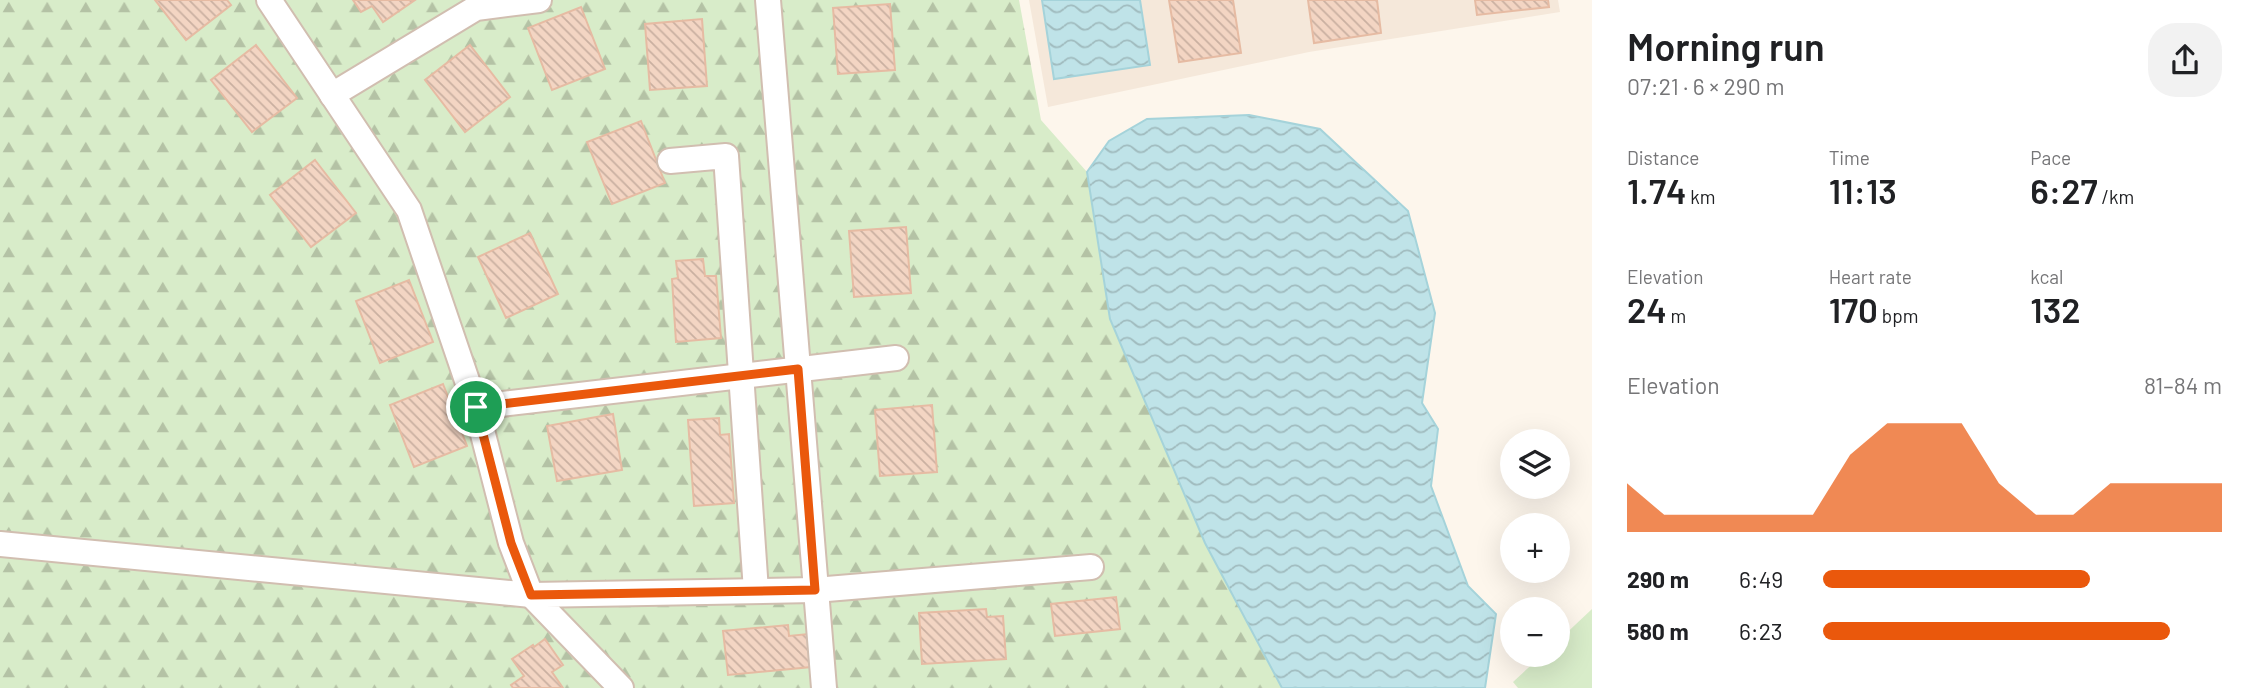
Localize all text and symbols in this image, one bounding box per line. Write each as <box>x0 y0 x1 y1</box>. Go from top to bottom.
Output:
text: Morning run <box>1627 23 1825 69</box>
button: share <box>2148 23 2222 97</box>
text: 07:21 · 6 × 290 m <box>1627 72 1784 100</box>
text: Distance <box>1627 146 1699 169</box>
text: Time <box>1829 146 1870 169</box>
text: Pace <box>2030 146 2071 169</box>
text: 1.74 <box>1627 169 1686 211</box>
text: 11:13 <box>1829 169 1897 211</box>
text: 6:27 <box>2030 169 2098 211</box>
text: km <box>1686 185 1716 208</box>
text: /km <box>2098 185 2134 208</box>
text: Elevation <box>1627 265 1704 288</box>
text: Heart rate <box>1829 265 1912 288</box>
text: kcal <box>2030 265 2063 288</box>
text: 24 <box>1627 288 1667 330</box>
text: 170 <box>1829 288 1878 330</box>
text: 132 <box>2030 288 2081 330</box>
text: m <box>1667 304 1686 327</box>
text: bpm <box>1878 304 1918 327</box>
text: Elevation <box>1627 371 1720 399</box>
text: 81–84 m <box>2144 371 2222 399</box>
pin <box>446 377 506 437</box>
icon: arrive <box>457 388 495 426</box>
map controls <box>1500 429 1570 667</box>
button: layers <box>1500 429 1570 499</box>
button: + <box>1500 513 1570 583</box>
text: 290 m <box>1627 565 1689 593</box>
text: 6:49 <box>1739 565 1783 593</box>
button: − <box>1500 597 1570 667</box>
text: 580 m <box>1627 617 1689 645</box>
text: 6:23 <box>1739 617 1783 645</box>

